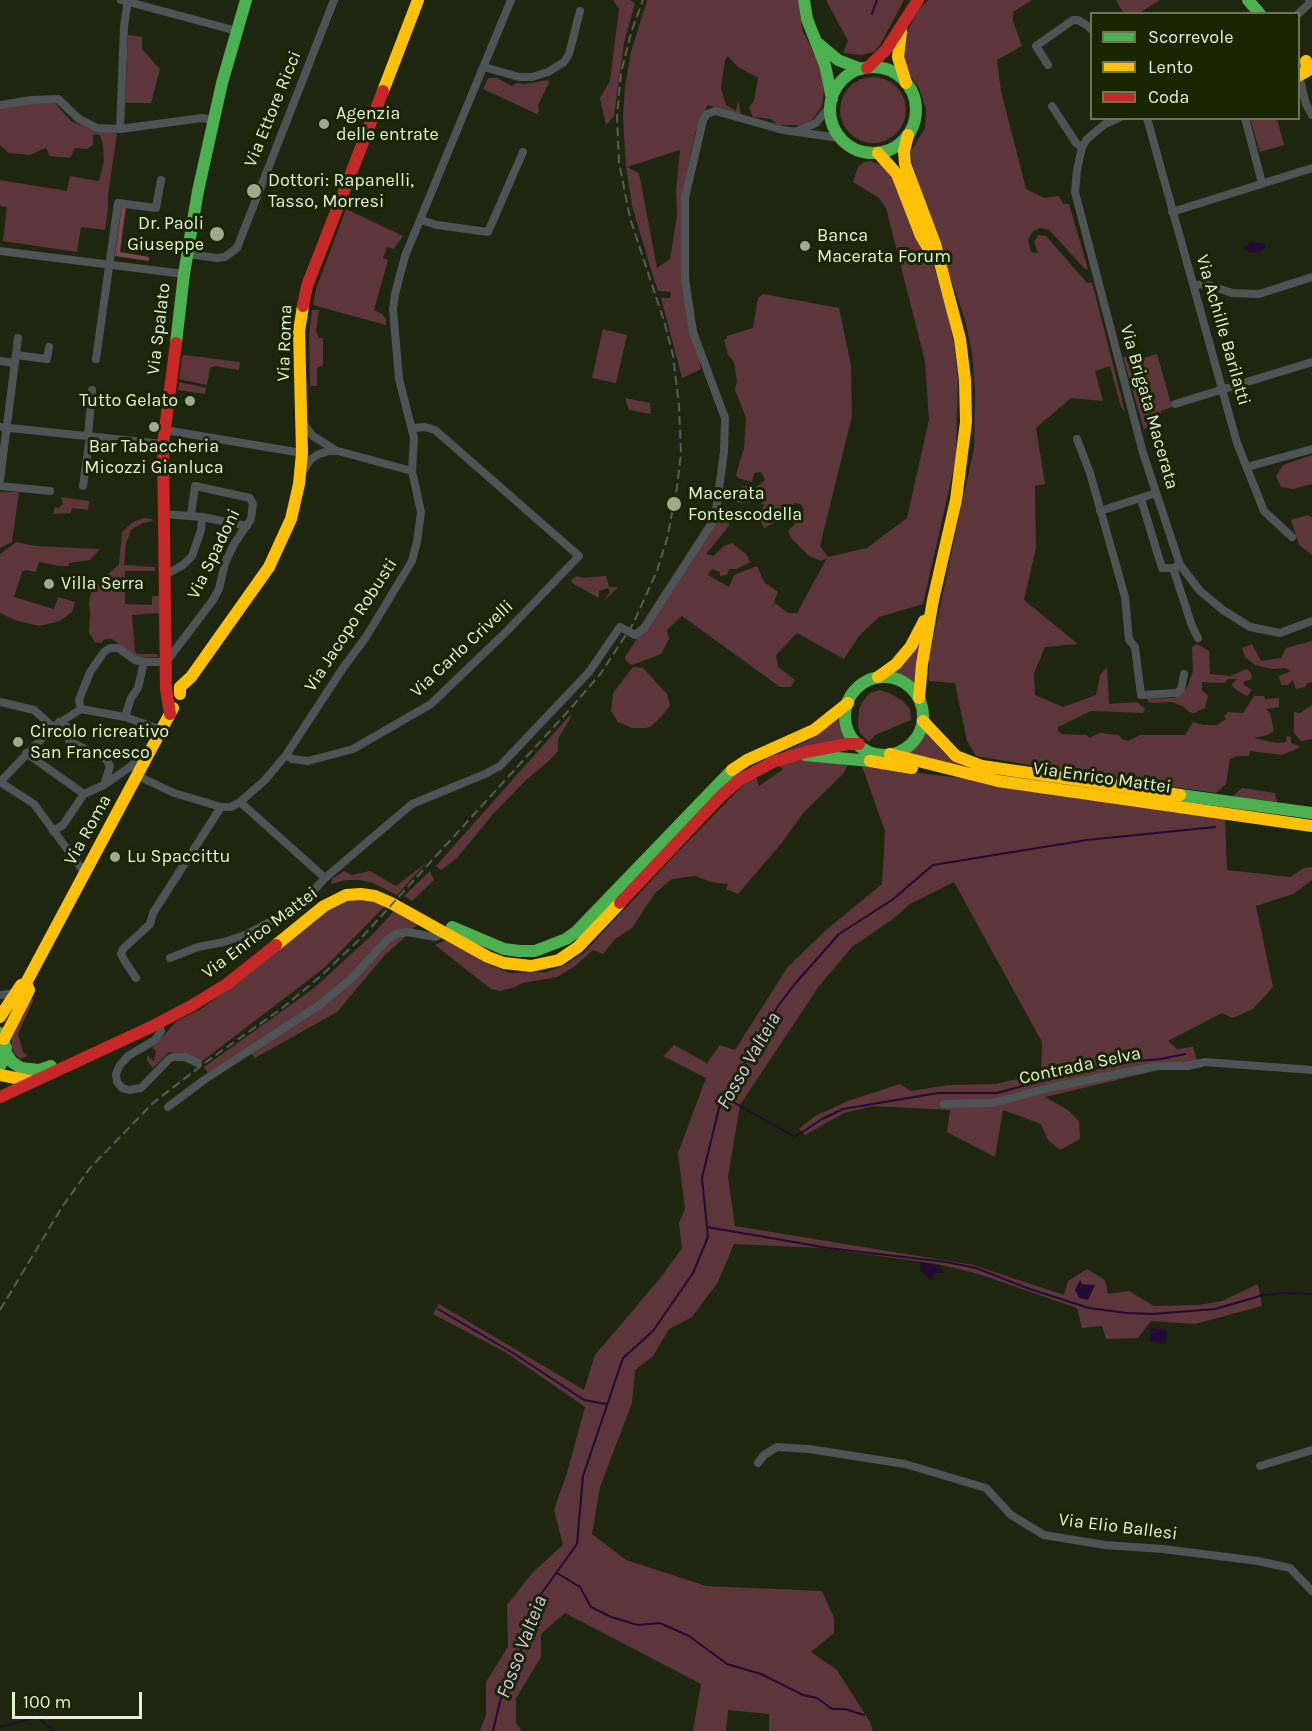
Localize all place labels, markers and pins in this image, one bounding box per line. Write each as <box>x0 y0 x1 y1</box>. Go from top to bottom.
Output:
place label: Agenzia delle entrate <box>336 103 439 146</box>
marker: Agenzia delle entrate <box>317 117 331 131</box>
place label: Dottori: Rapanelli, Tasso, Morresi <box>268 170 414 213</box>
marker: Dottori: Rapanelli, Tasso, Morresi <box>245 182 263 200</box>
place label: Dr. Paoli Giuseppe <box>127 213 204 256</box>
marker: Dr. Paoli Giuseppe <box>208 225 226 243</box>
place label: Banca Macerata Forum <box>817 225 951 268</box>
marker: Banca Macerata Forum <box>798 239 812 253</box>
place label: Tutto Gelato <box>79 390 178 412</box>
marker: Tutto Gelato <box>183 394 197 408</box>
marker: Bar Tabaccheria Micozzi Gianluca <box>147 420 161 434</box>
place label: Bar Tabaccheria Micozzi Gianluca <box>84 436 224 478</box>
place label: Macerata Fontescodella <box>688 483 802 526</box>
marker: Macerata Fontescodella <box>665 495 683 513</box>
place label: Villa Serra <box>61 573 144 595</box>
marker: Villa Serra <box>42 577 56 591</box>
place label: Circolo ricreativo San Francesco <box>30 721 169 764</box>
marker: Circolo ricreativo San Francesco <box>11 735 25 749</box>
place label: Lu Spaccittu <box>127 846 230 868</box>
marker: Lu Spaccittu <box>108 850 122 864</box>

